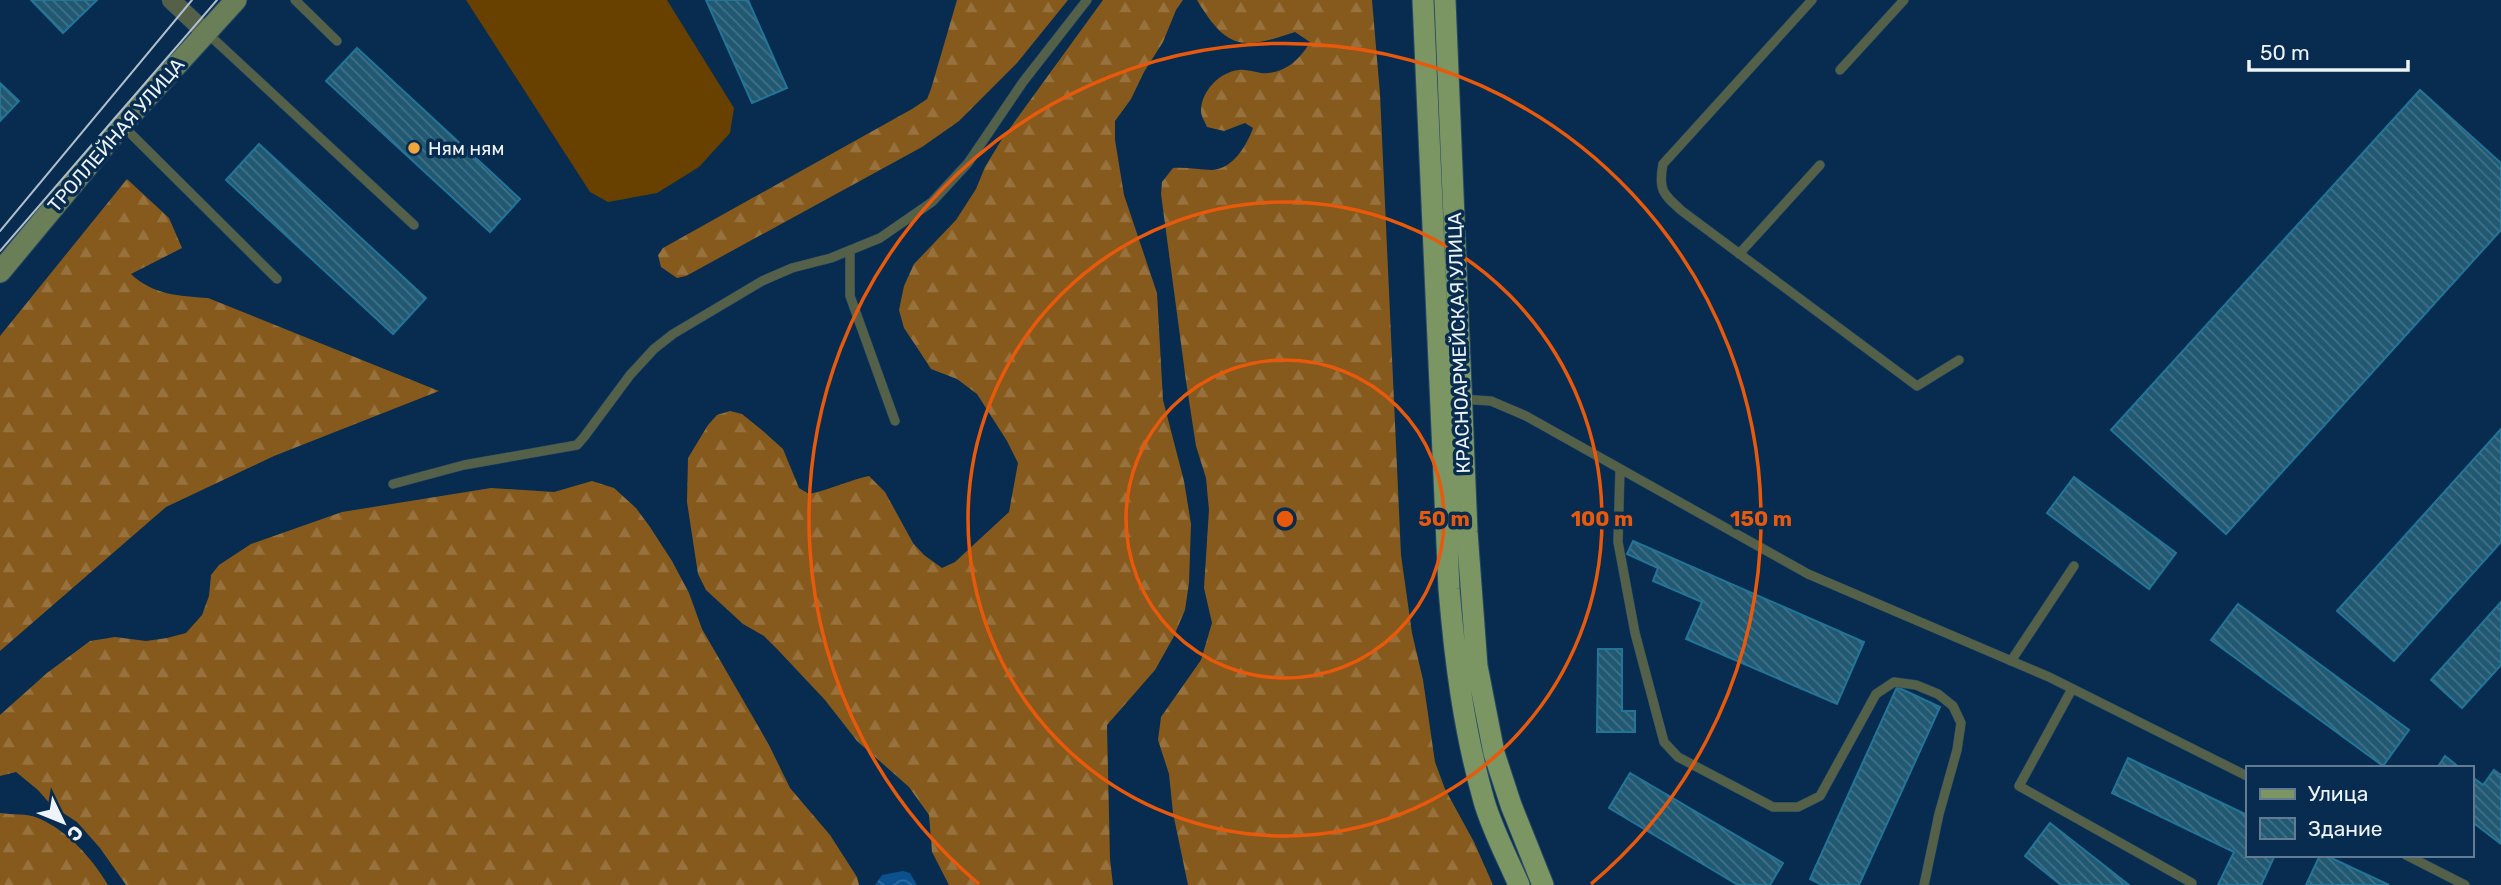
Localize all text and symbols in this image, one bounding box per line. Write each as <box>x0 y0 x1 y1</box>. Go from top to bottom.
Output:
scale bar <box>2249 28 2408 72</box>
text: 50 m <box>2260 40 2310 65</box>
street label: ТРОЛЛЕЙНАЯ УЛИЦА <box>43 53 189 217</box>
place label: Ням ням <box>428 137 504 160</box>
marker: Ням ням <box>406 140 422 156</box>
street label: КРАСНОАРМЕЙСКАЯ УЛИЦА <box>1443 212 1475 474</box>
text: 50 m <box>1418 506 1470 531</box>
text: 100 m <box>1571 506 1633 531</box>
text: 150 m <box>1730 506 1792 531</box>
centre of rings <box>1273 507 1297 531</box>
legend <box>2246 766 2473 857</box>
text: Улица <box>2308 781 2368 806</box>
north arrow <box>28 787 98 857</box>
text: Здание <box>2308 816 2383 841</box>
text: С <box>62 821 88 846</box>

